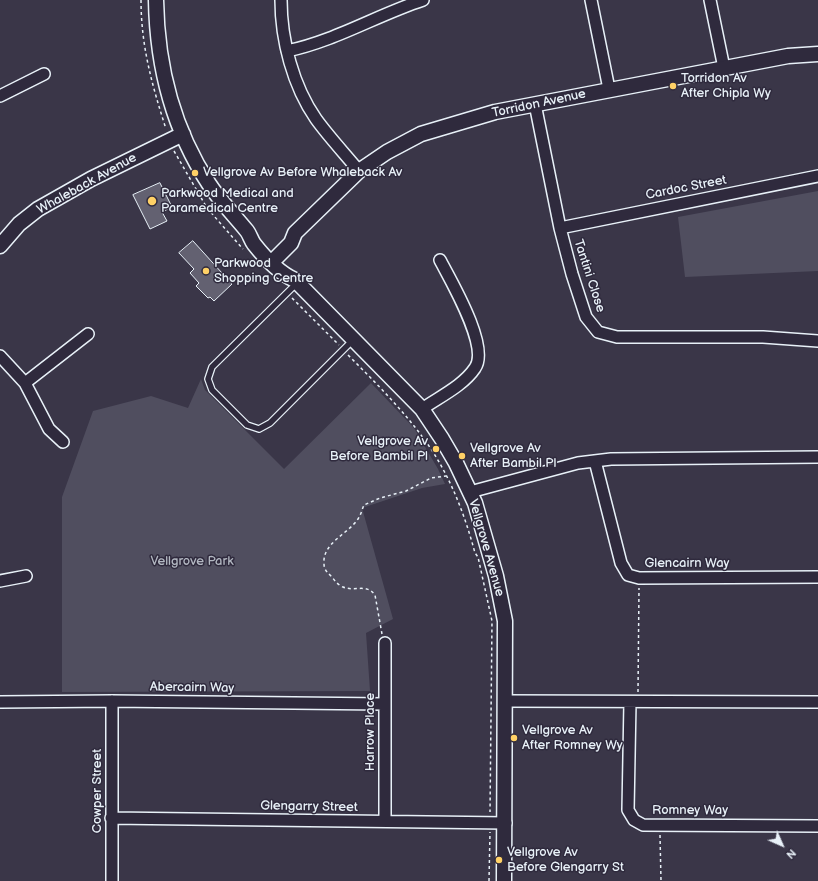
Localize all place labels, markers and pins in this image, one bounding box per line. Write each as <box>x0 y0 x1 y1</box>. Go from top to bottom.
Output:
place label: Torridon Av After Chipla Wy <box>681 71 771 102</box>
marker: Torridon Av After Chipla Wy <box>668 81 678 91</box>
place label: Vellgrove Av Before Whaleback Av <box>203 165 402 181</box>
marker: Vellgrove Av Before Whaleback Av <box>190 168 200 178</box>
place label: Parkwood Medical and Paramedical Centre <box>161 186 294 217</box>
marker: Parkwood Medical and Paramedical Centre <box>146 195 158 207</box>
place label: Parkwood Shopping Centre <box>214 256 313 287</box>
marker: Parkwood Shopping Centre <box>201 266 211 276</box>
place label: Vellgrove Av Before Bambil Pl <box>330 434 428 465</box>
place label: Vellgrove Av After Bambil Pl <box>470 441 556 472</box>
marker: Vellgrove Av Before Bambil Pl <box>431 444 441 454</box>
marker: Vellgrove Av After Bambil Pl <box>457 451 467 461</box>
place label: Vellgrove Av After Romney Wy <box>522 723 623 754</box>
marker: Vellgrove Av After Romney Wy <box>509 733 519 743</box>
place label: Vellgrove Av Before Glengarry St <box>507 845 624 876</box>
marker: Vellgrove Av Before Glengarry St <box>494 855 504 865</box>

